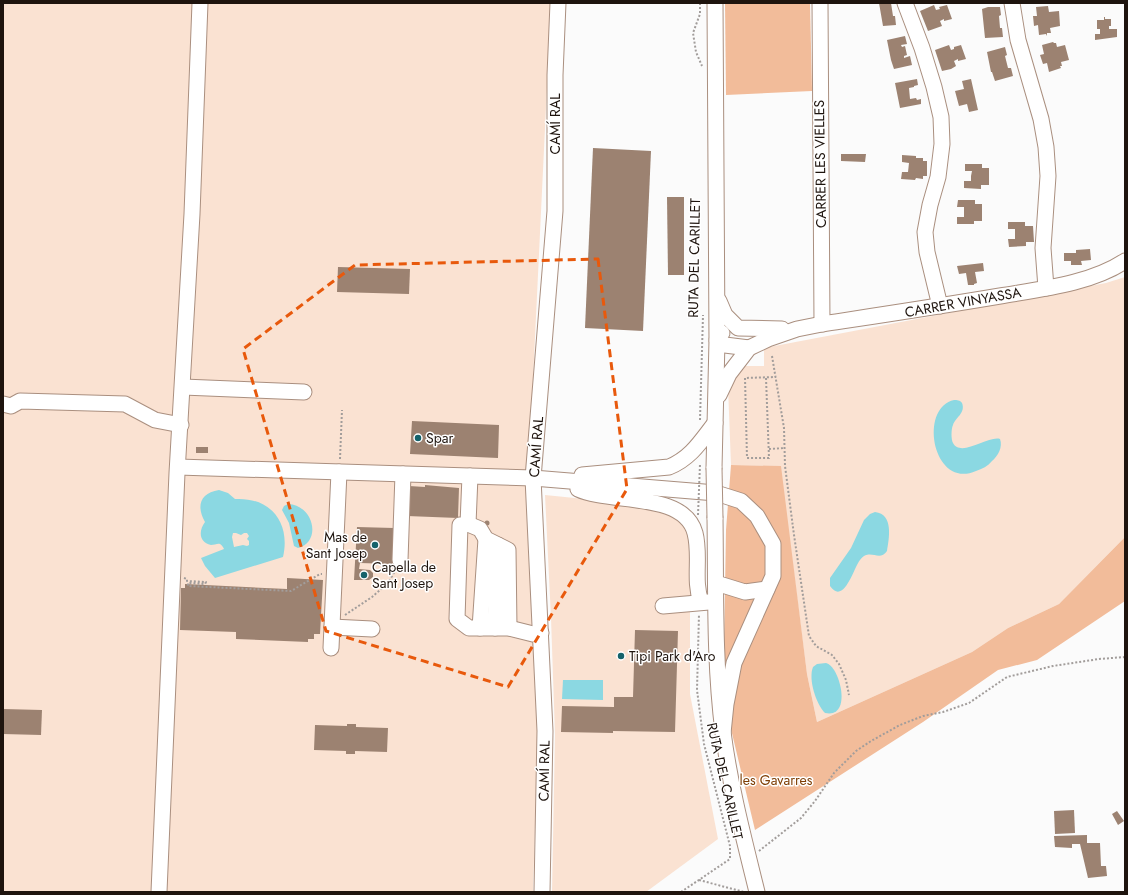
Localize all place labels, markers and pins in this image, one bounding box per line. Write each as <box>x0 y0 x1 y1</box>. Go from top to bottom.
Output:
place label: Spar <box>426 428 453 448</box>
marker: Spar <box>413 433 423 443</box>
place label: Mas de Sant Josep <box>306 527 367 563</box>
marker: Mas de Sant Josep <box>370 540 380 550</box>
place label: Capella de Sant Josep <box>372 557 436 593</box>
marker: Capella de Sant Josep <box>359 570 369 580</box>
place label: Tipi Park d'Aro <box>629 646 716 666</box>
marker: Tipi Park d'Aro <box>616 651 626 661</box>

